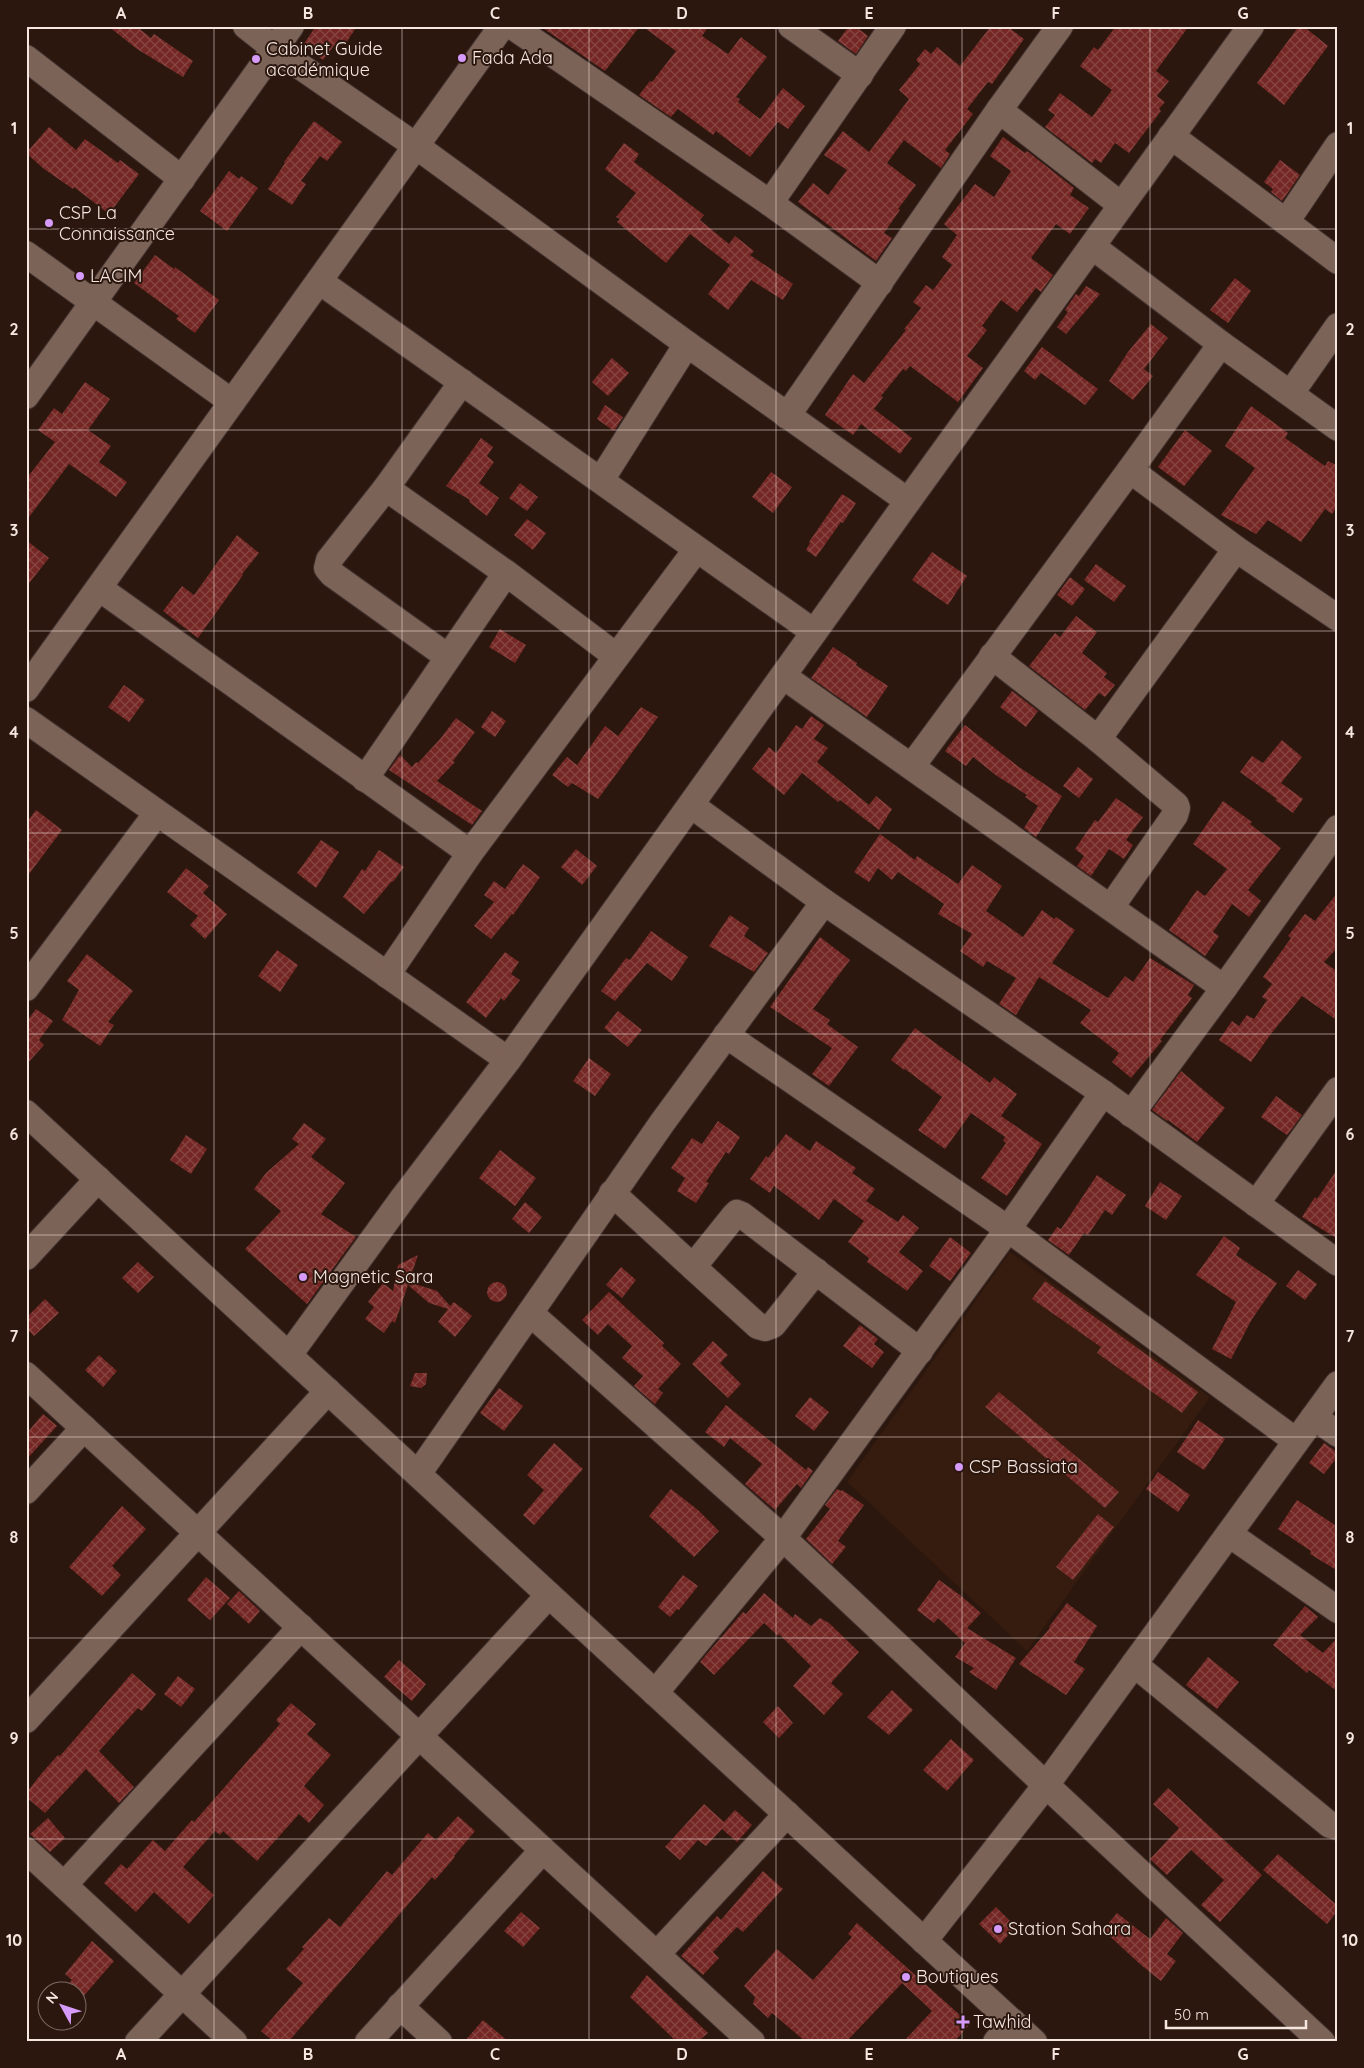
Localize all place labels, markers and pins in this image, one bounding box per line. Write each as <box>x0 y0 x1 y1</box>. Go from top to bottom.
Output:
place label: Cabinet Guide académique <box>266 37 383 81</box>
place label: Fada Ada <box>472 46 553 69</box>
marker: Fada Ada <box>456 52 468 64</box>
marker: Cabinet Guide académique <box>250 53 262 65</box>
place label: CSP La Connaissance <box>59 201 175 245</box>
marker: CSP La Connaissance <box>43 217 55 229</box>
place label: LACIM <box>90 264 142 287</box>
marker: LACIM <box>74 270 86 282</box>
place label: Magnetic Sara <box>313 1265 433 1288</box>
marker: Magnetic Sara <box>297 1271 309 1283</box>
place label: CSP Bassiata <box>969 1455 1078 1478</box>
marker: CSP Bassiata <box>953 1461 965 1473</box>
place label: Station Sahara <box>1008 1917 1131 1940</box>
marker: Station Sahara <box>992 1923 1004 1935</box>
place label: Boutiques <box>916 1965 999 1988</box>
marker: Boutiques <box>900 1971 912 1983</box>
place label: Tawhid <box>973 2010 1031 2033</box>
marker: Tawhid <box>957 2016 969 2028</box>

